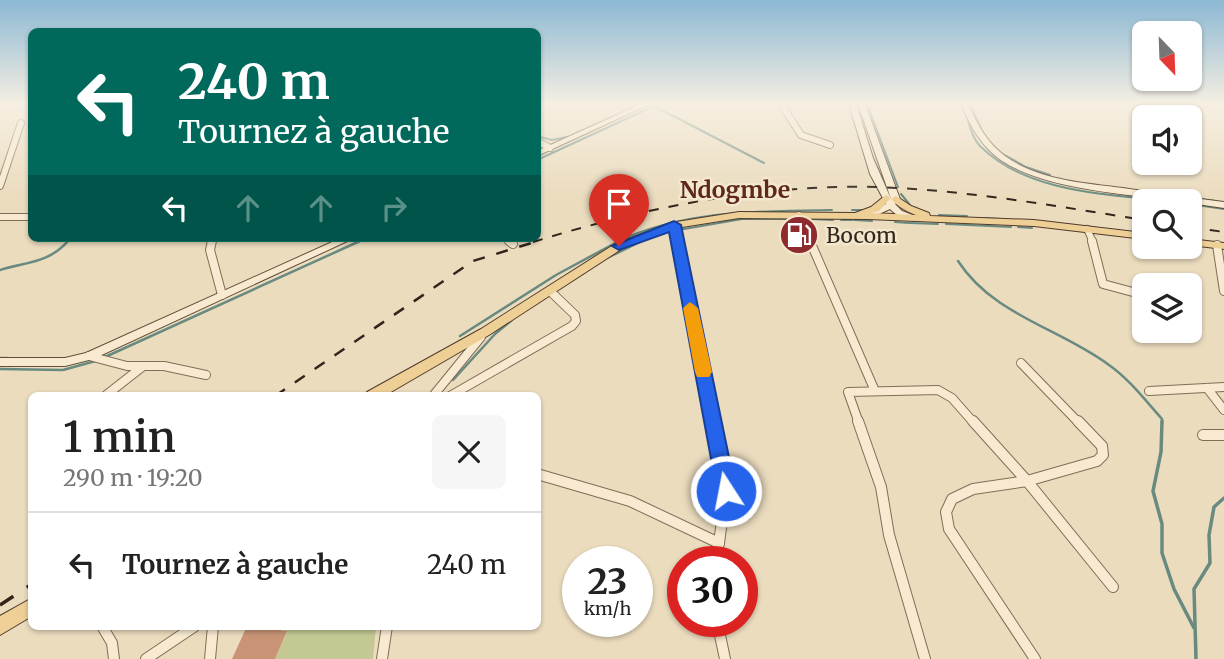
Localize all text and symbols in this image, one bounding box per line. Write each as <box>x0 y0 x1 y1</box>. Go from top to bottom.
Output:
north arrow <box>1132 21 1202 91</box>
map controls <box>1132 21 1202 343</box>
text: 240 m <box>178 51 330 112</box>
icon: left <box>63 56 154 147</box>
button: sound <box>1132 105 1202 175</box>
text: Tournez à gauche <box>178 112 449 152</box>
pin <box>589 174 649 246</box>
district label: Ndogmbe <box>680 175 790 204</box>
icon: arrive <box>600 185 638 223</box>
icon: left <box>156 189 194 227</box>
icon: ahead <box>229 189 267 227</box>
icon: ahead <box>302 189 340 227</box>
icon: right <box>375 189 413 227</box>
button: search <box>1132 189 1202 259</box>
fuel station icon: Bocom <box>778 214 820 256</box>
place label: Bocom <box>826 222 897 249</box>
button: layers <box>1132 273 1202 343</box>
text: 1 min <box>63 411 176 463</box>
button: close <box>432 415 506 489</box>
position arrow <box>689 454 763 528</box>
text: 290 m · 19:20 <box>63 463 203 492</box>
icon: left <box>63 546 101 584</box>
speed limit sign: 30 <box>667 546 758 637</box>
text: Tournez à gauche <box>122 548 348 581</box>
text: 240 m <box>427 548 506 581</box>
text: 23 <box>588 560 627 604</box>
text: km/h <box>584 597 631 620</box>

